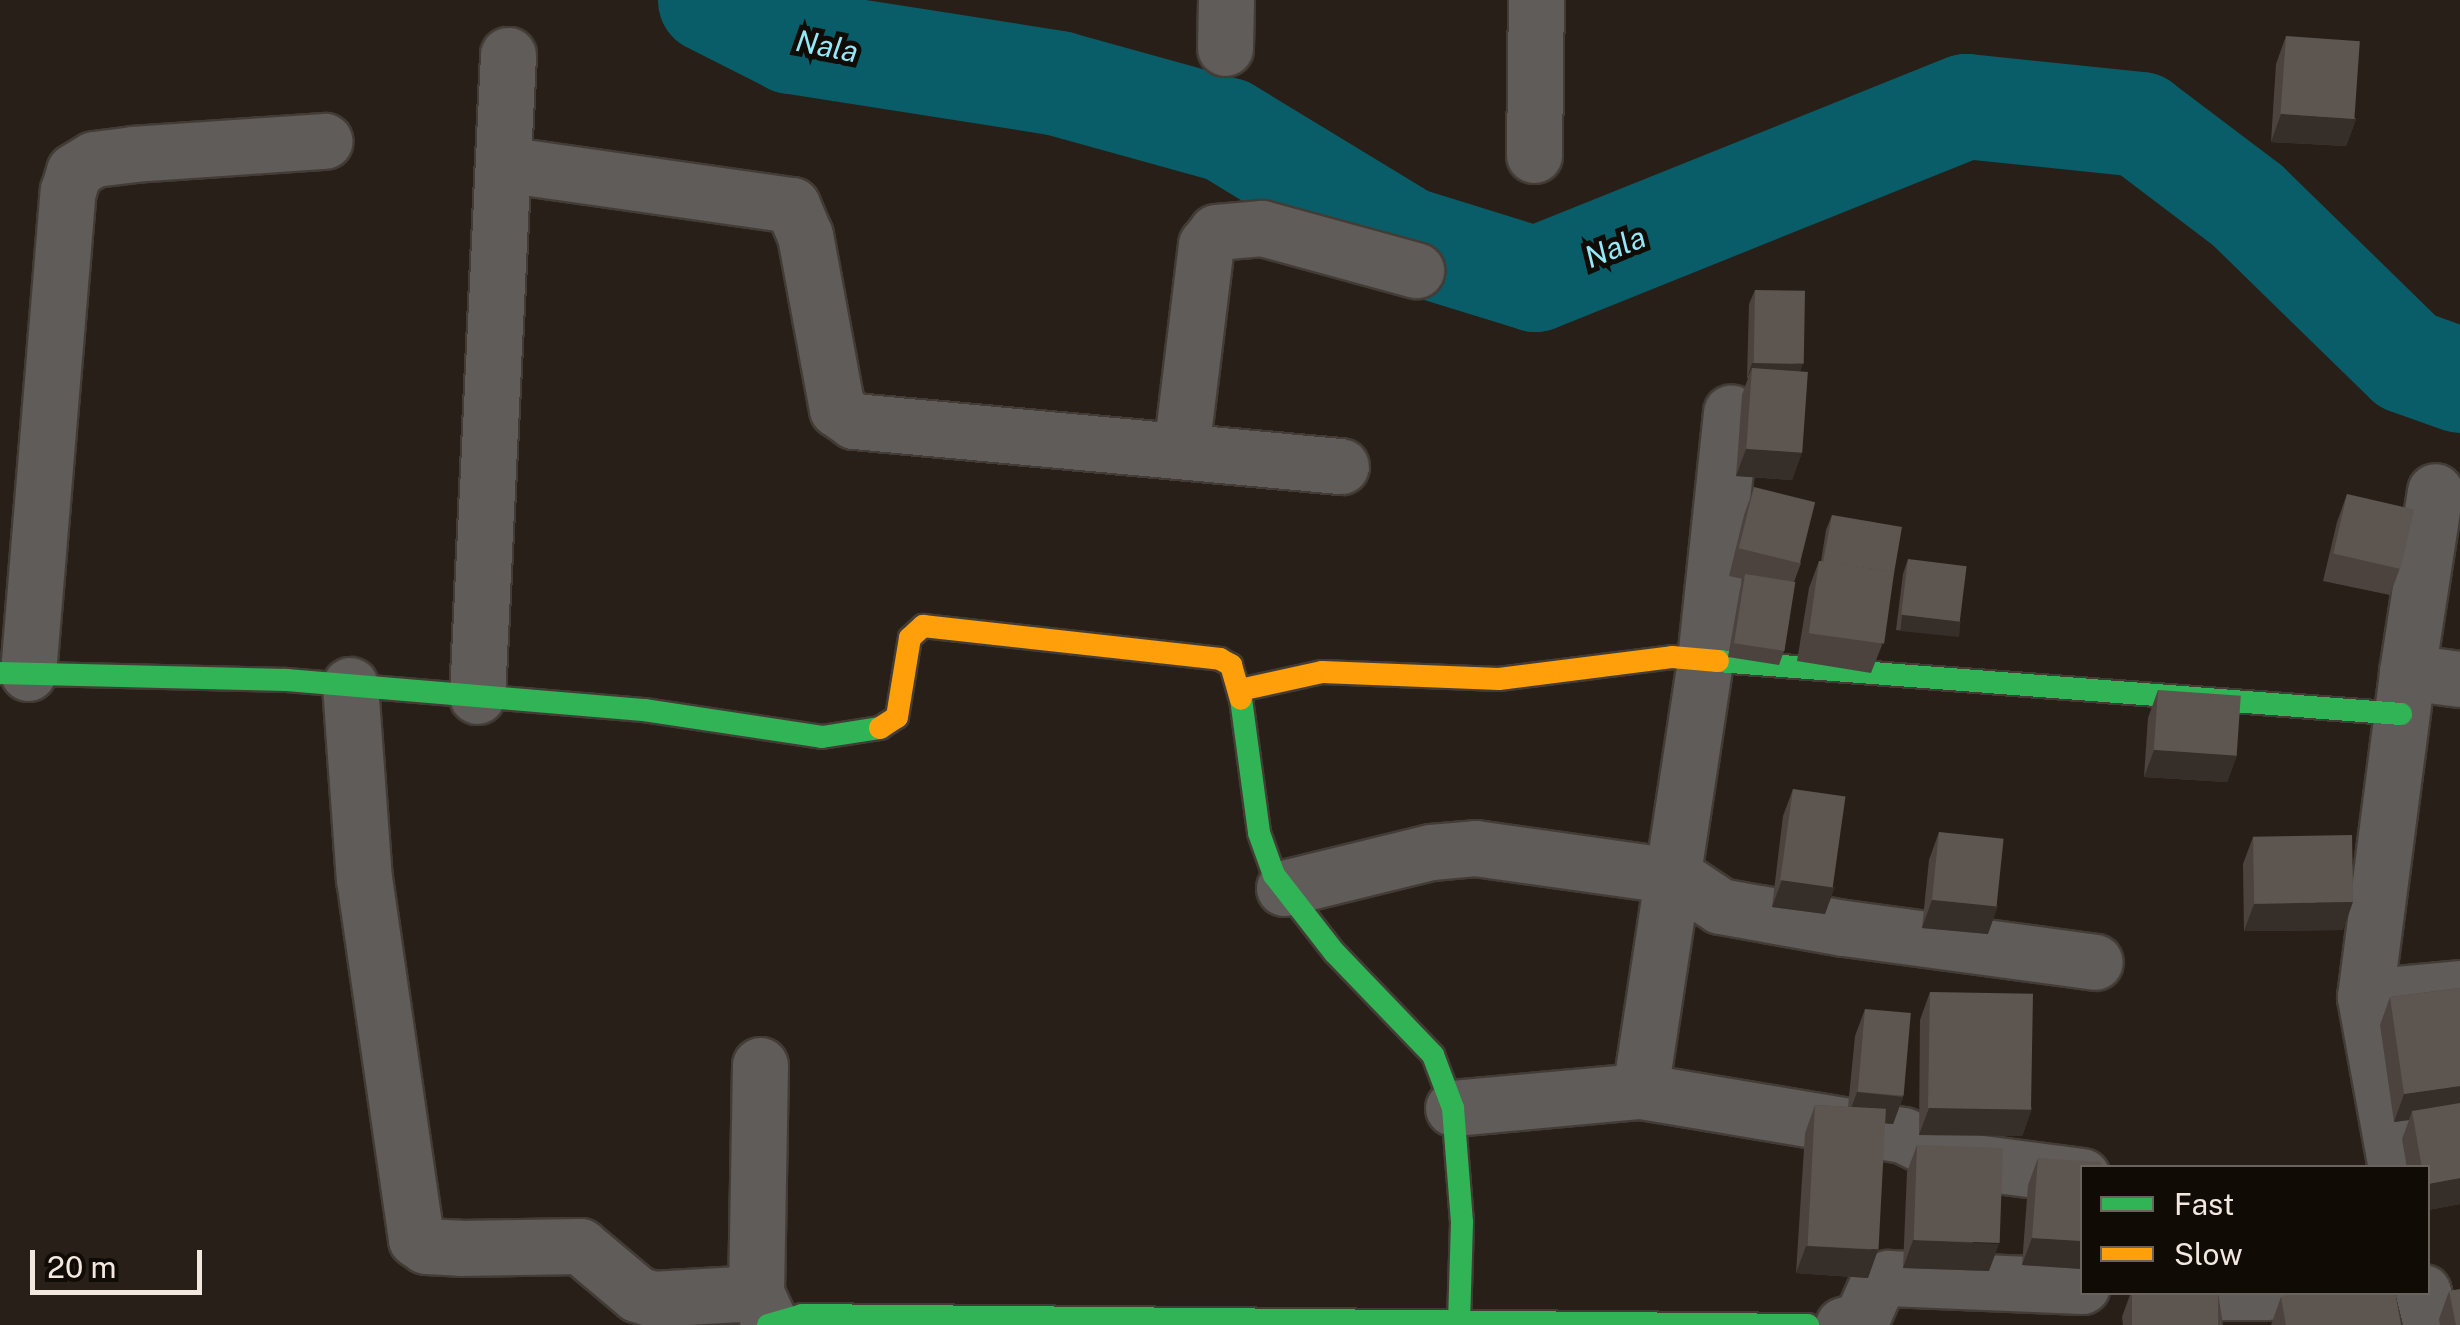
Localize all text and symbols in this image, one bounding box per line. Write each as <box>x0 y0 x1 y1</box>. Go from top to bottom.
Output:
water label: Nala <box>793 22 861 70</box>
water label: Nala <box>1579 219 1651 275</box>
legend <box>2080 1165 2430 1295</box>
text: Fast <box>2174 1186 2234 1222</box>
scale bar <box>35 1230 208 1292</box>
text: Slow <box>2174 1236 2243 1272</box>
text: 20 m <box>47 1249 116 1285</box>

